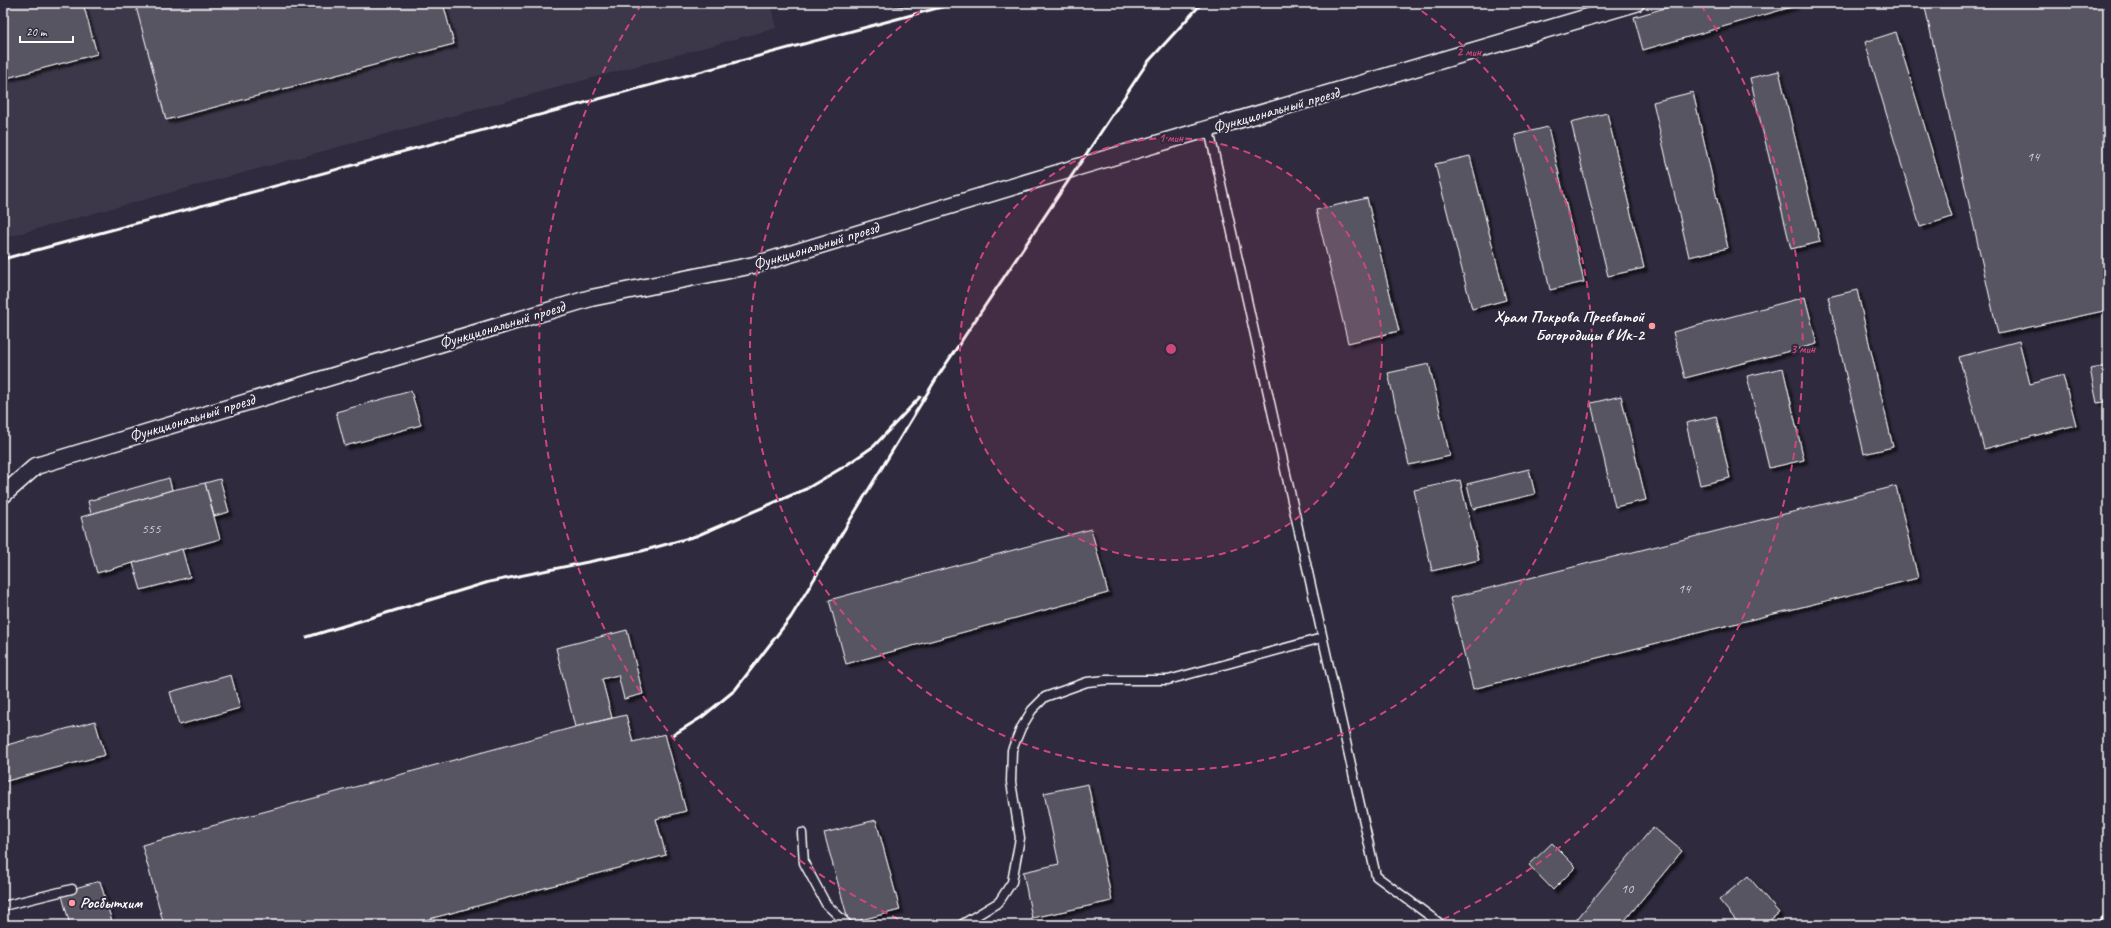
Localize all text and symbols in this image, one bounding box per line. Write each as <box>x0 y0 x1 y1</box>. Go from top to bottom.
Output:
scale bar <box>20 18 73 44</box>
text: 20 m <box>26 24 48 40</box>
text: 2 мин <box>1457 44 1482 60</box>
street label: Функциональный проезд <box>1211 82 1343 138</box>
text: 1 мин <box>1159 130 1184 146</box>
house number: 14 <box>2027 148 2041 165</box>
street label: Функциональный проезд <box>751 217 882 275</box>
street label: Функциональный проезд <box>437 296 568 354</box>
place label: Храм Покрова Пресвятой Богородицы в Ик-2 <box>1494 307 1646 345</box>
marker: Храм Покрова Пресвятой Богородицы в Ик-2 <box>1647 321 1657 331</box>
text: 3 мин <box>1791 341 1816 357</box>
centre of rings <box>1164 342 1178 356</box>
street label: Функциональный проезд <box>127 389 258 447</box>
house number: 555 <box>142 520 161 537</box>
house number: 14 <box>1678 580 1692 597</box>
house number: 10 <box>1621 880 1635 897</box>
place label: Росбытхим <box>80 893 143 913</box>
marker: Росбытхим <box>67 898 77 908</box>

